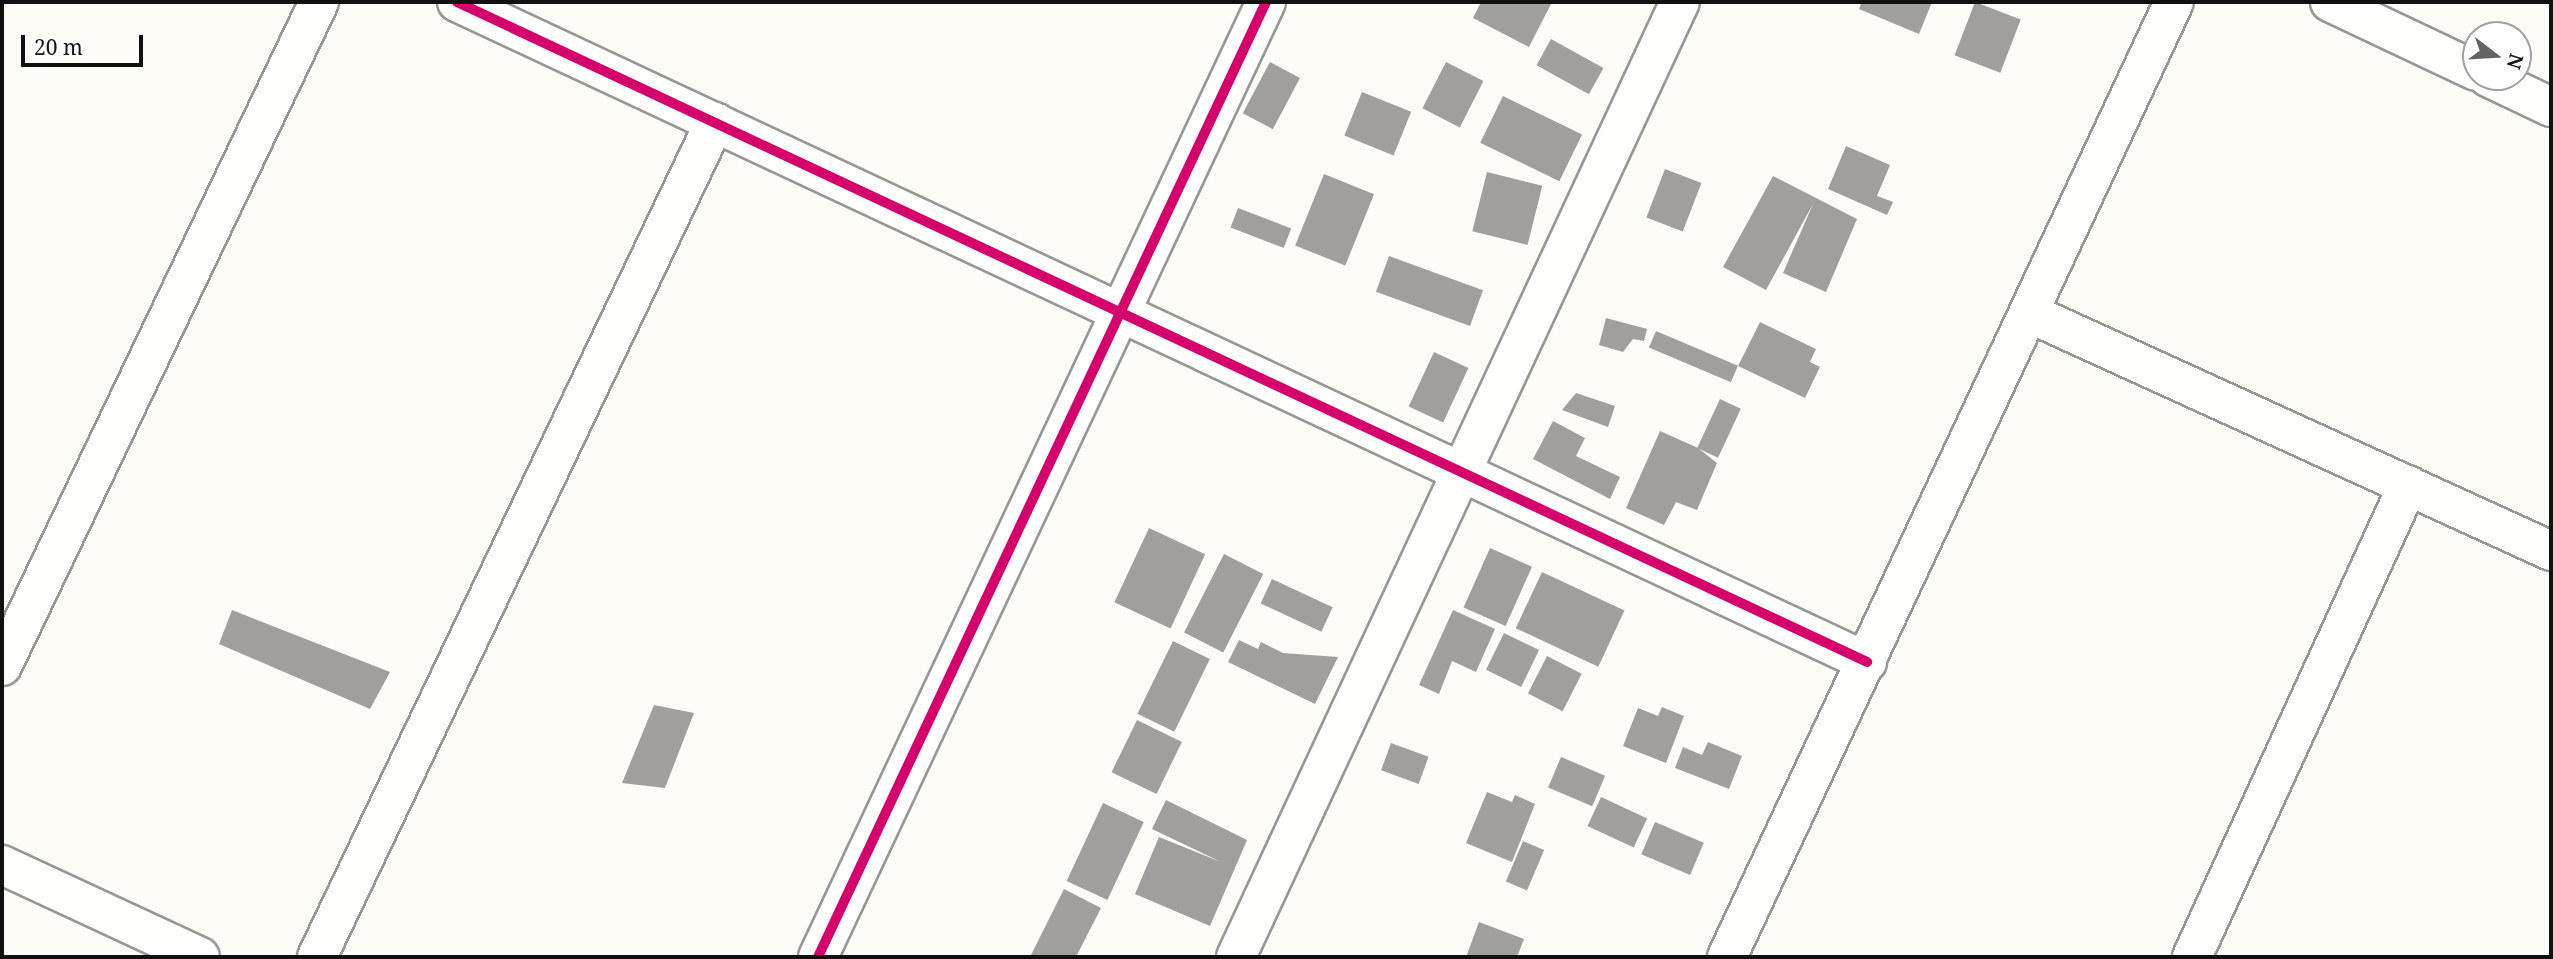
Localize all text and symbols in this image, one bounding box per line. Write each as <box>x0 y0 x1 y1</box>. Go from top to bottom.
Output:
scale bar <box>24 21 147 65</box>
north arrow <box>2462 21 2532 91</box>
text: 20 m <box>34 33 83 61</box>
text: N <box>2501 51 2530 73</box>

